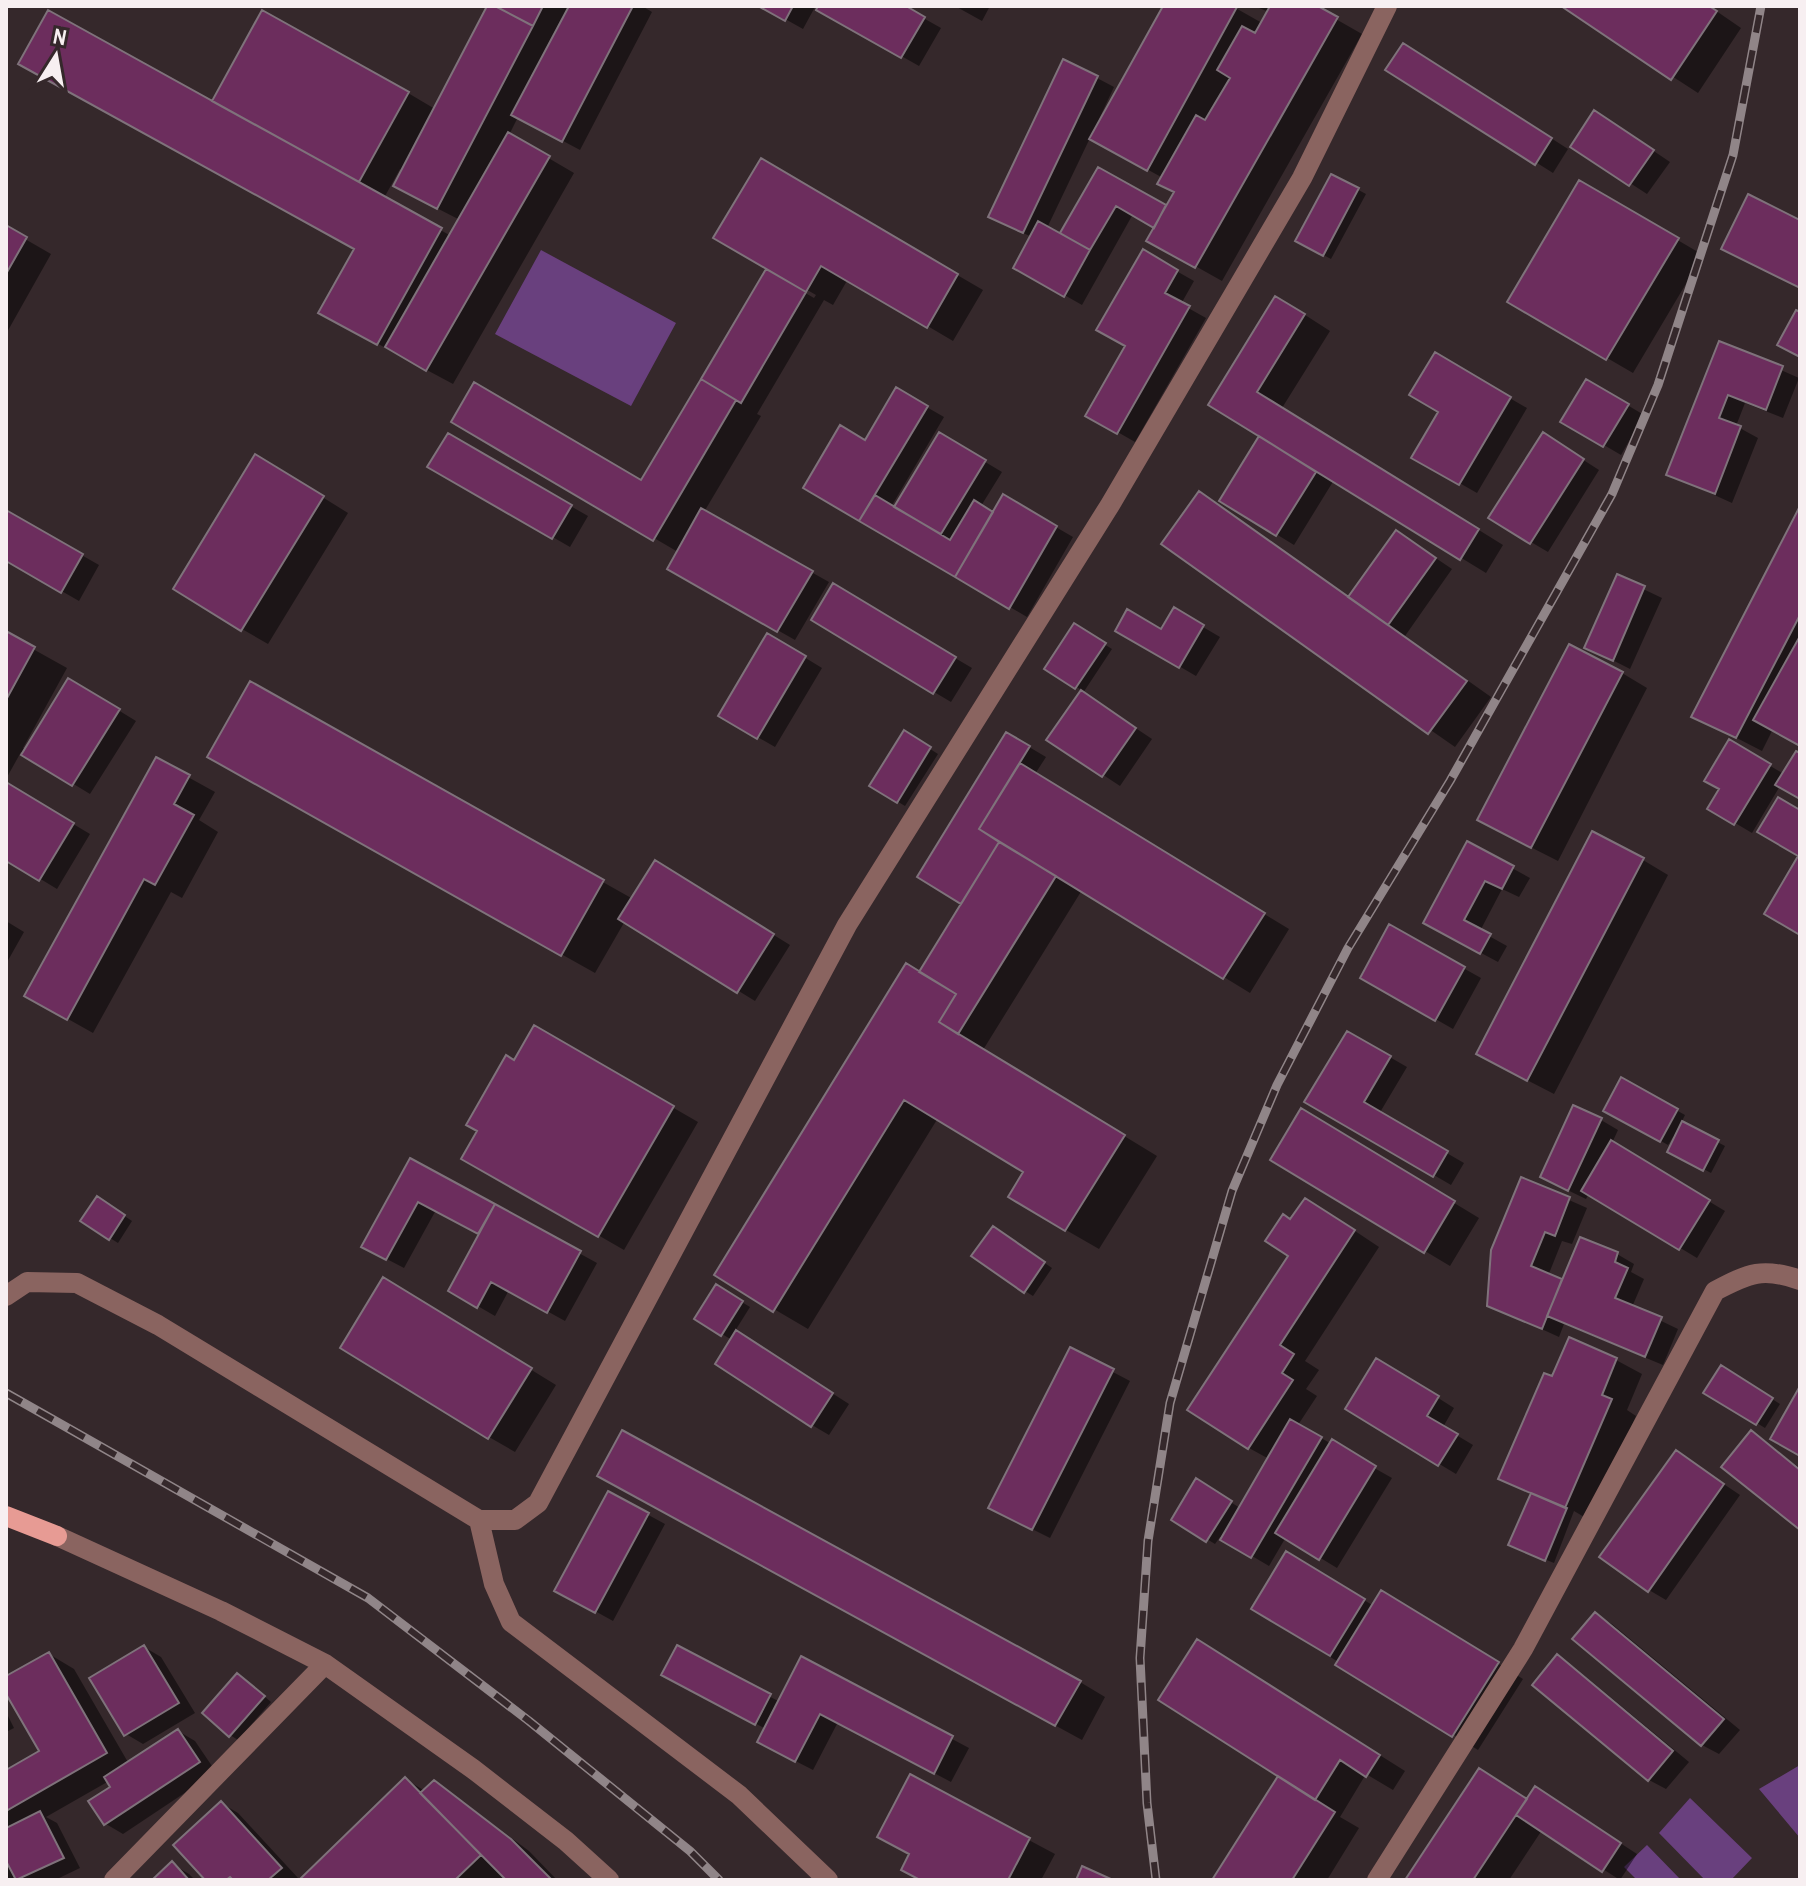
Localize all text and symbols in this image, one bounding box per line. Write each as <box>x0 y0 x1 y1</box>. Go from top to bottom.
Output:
north arrow <box>16 16 96 96</box>
text: N <box>51 20 69 52</box>

